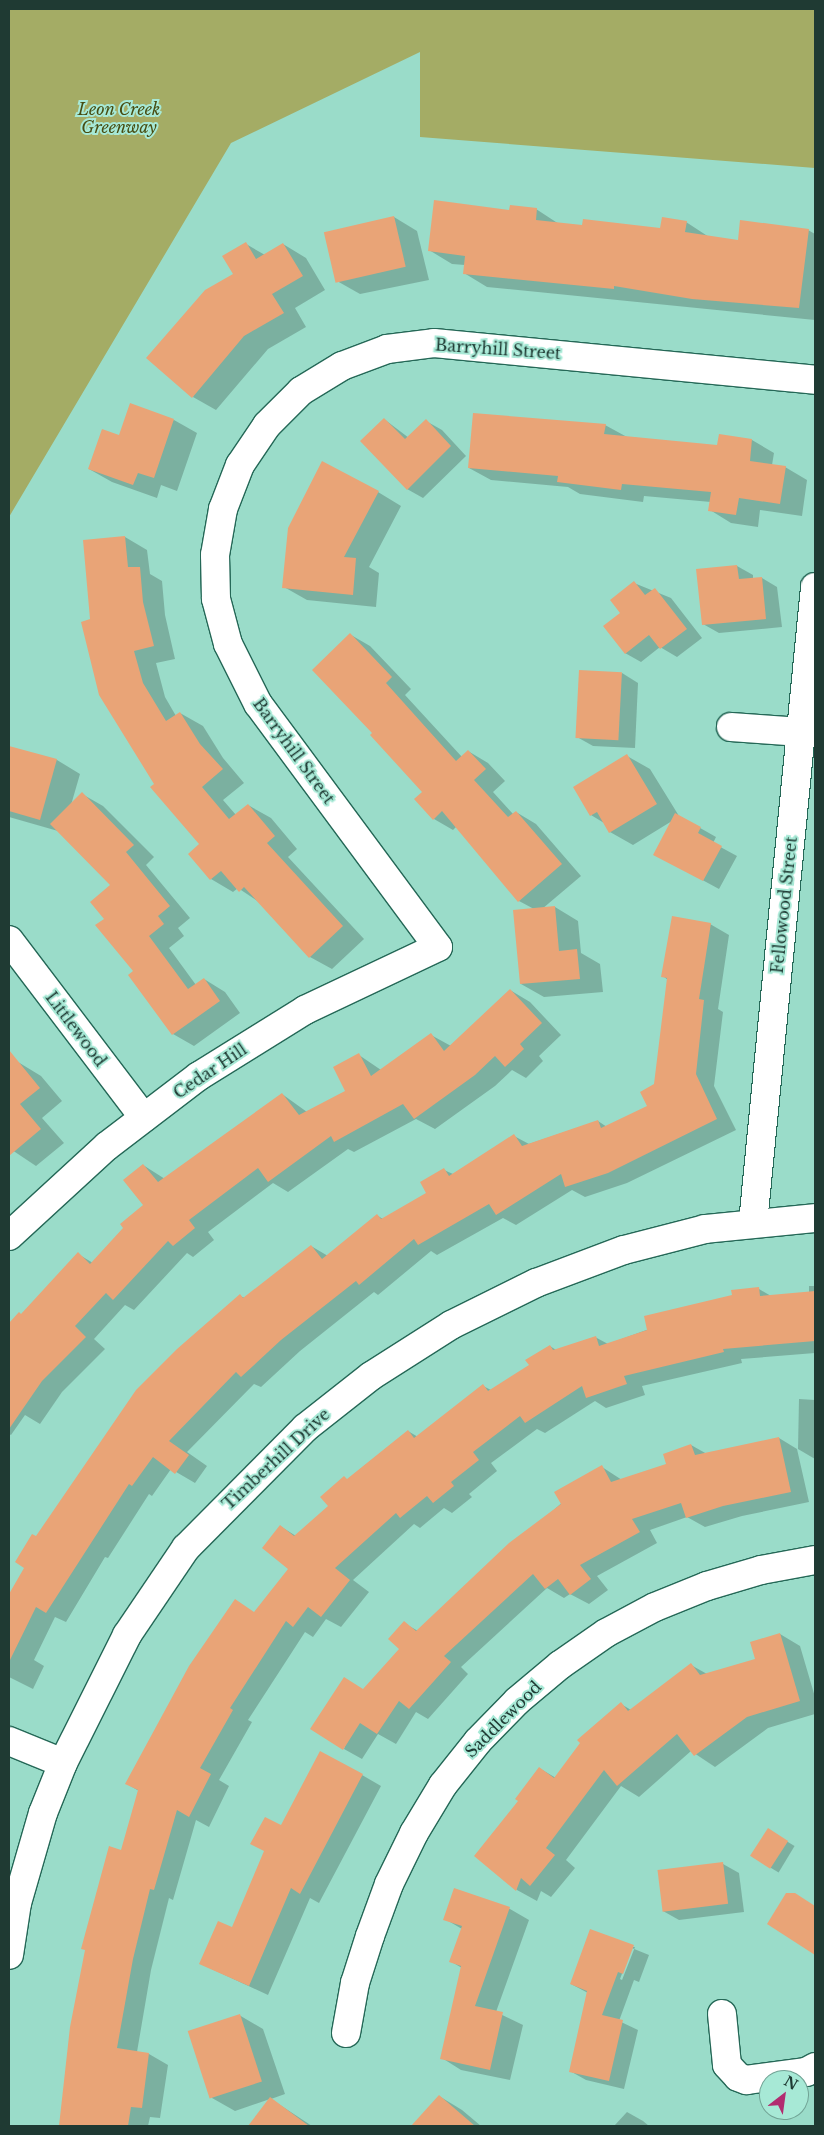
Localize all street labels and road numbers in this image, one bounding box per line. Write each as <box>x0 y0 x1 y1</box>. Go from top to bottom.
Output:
street label: Barryhill Street <box>434 335 562 363</box>
street label: Barryhill Street <box>249 694 339 808</box>
street label: Fellowood Street <box>767 836 801 974</box>
street label: Littlewood <box>42 988 110 1070</box>
street label: Cedar Hill <box>170 1039 250 1103</box>
street label: Timberhill Drive <box>218 1404 334 1514</box>
street label: Saddlewood <box>461 1677 545 1761</box>

